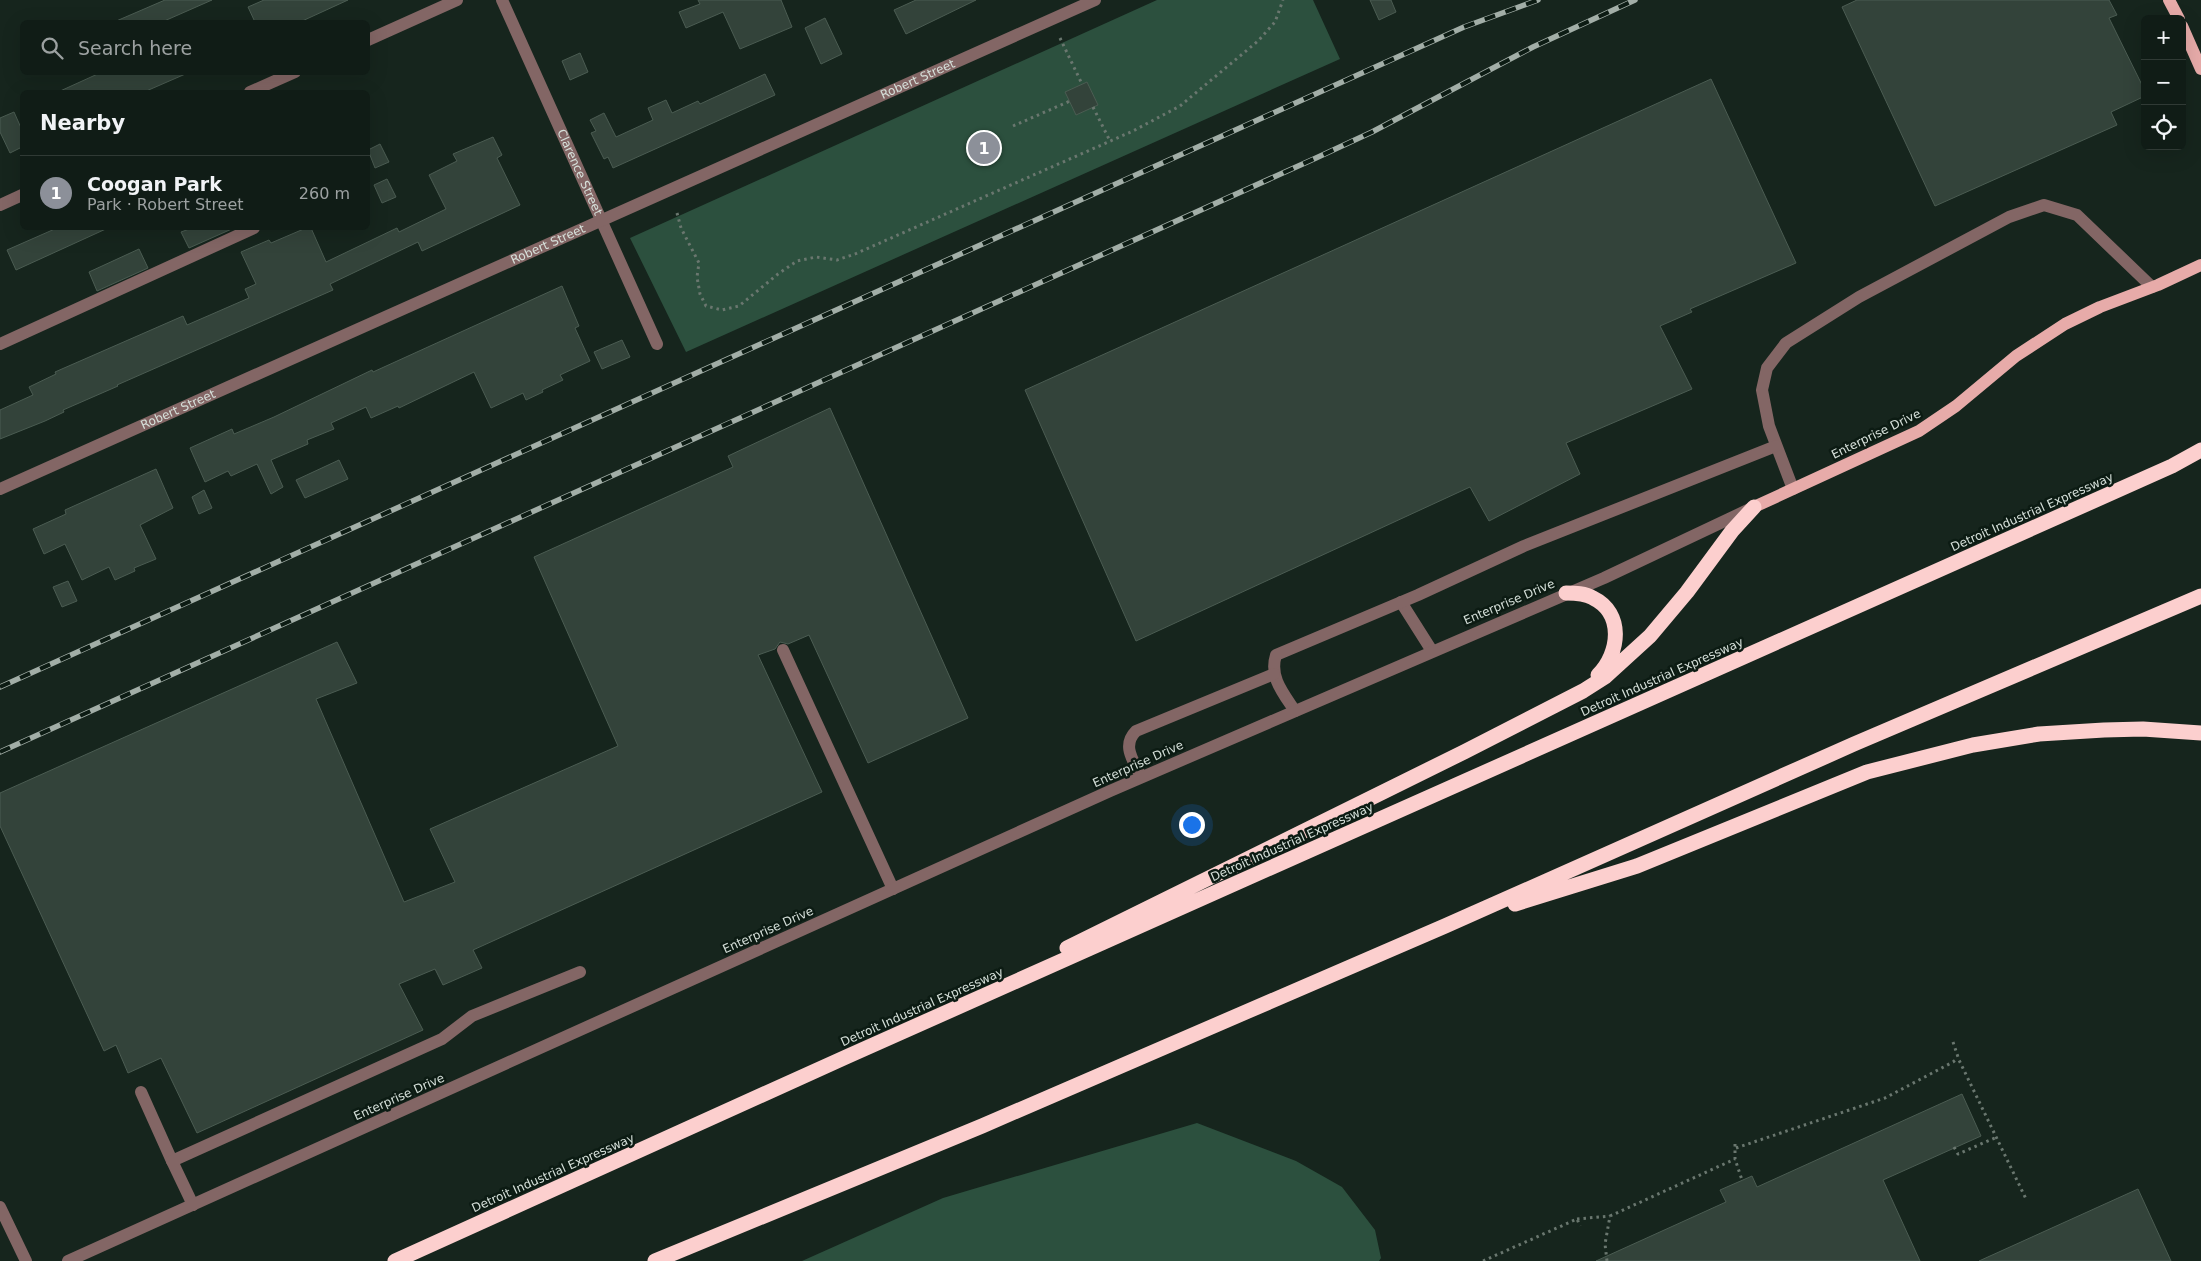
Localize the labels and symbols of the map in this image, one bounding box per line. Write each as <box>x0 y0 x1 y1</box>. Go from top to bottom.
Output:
street label: Robert Street <box>878 56 957 102</box>
street label: Clarence Street <box>554 127 605 218</box>
pin: 1 <box>968 129 1000 167</box>
street label: Robert Street <box>508 221 588 267</box>
street label: Robert Street <box>139 387 218 432</box>
street label: Enterprise Drive <box>1829 406 1923 462</box>
street label: Detroit Industrial Expressway <box>1949 470 2115 554</box>
street label: Enterprise Drive <box>1461 576 1557 628</box>
street label: Detroit Industrial Expressway <box>1579 635 1745 719</box>
street label: Enterprise Drive <box>1091 738 1185 790</box>
street label: Detroit Industrial Expressway <box>1209 800 1375 884</box>
your location <box>1179 812 1205 838</box>
street label: Enterprise Drive <box>721 904 815 956</box>
street label: Detroit Industrial Expressway <box>839 965 1005 1049</box>
street label: Enterprise Drive <box>352 1071 446 1123</box>
street label: Detroit Industrial Expressway <box>470 1131 636 1215</box>

